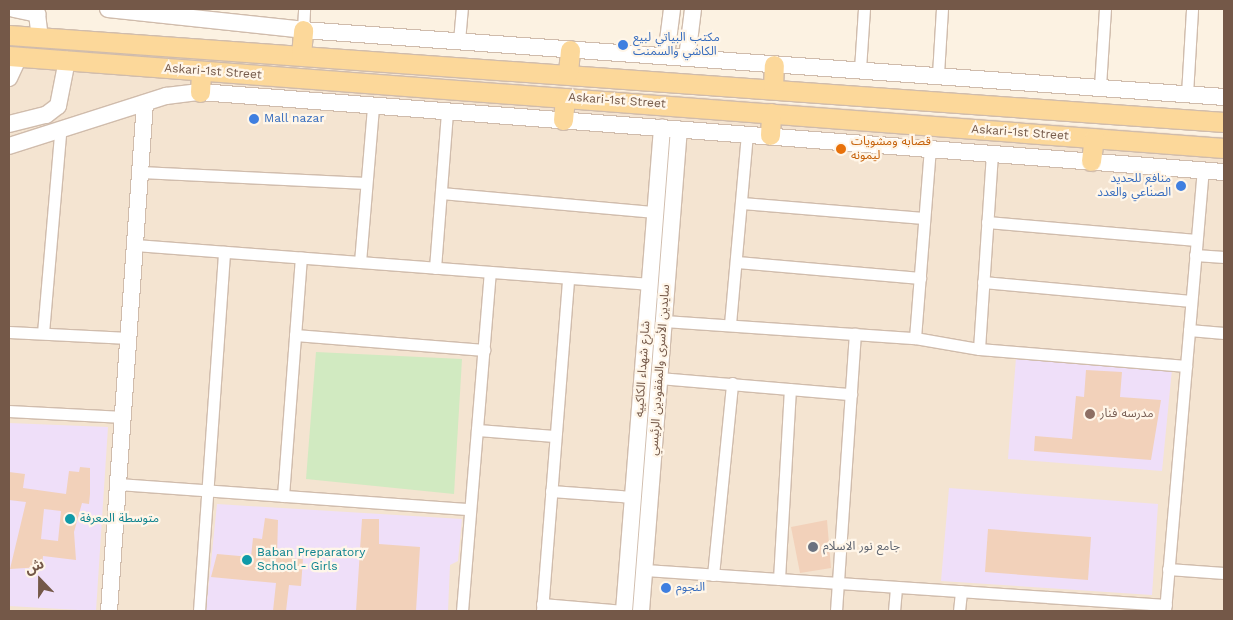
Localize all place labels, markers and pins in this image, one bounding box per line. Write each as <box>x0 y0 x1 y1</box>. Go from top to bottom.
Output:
place label: مكتب البياتي لبيع الكاشي والسمنت <box>633 31 720 59</box>
marker: مكتب البياتي لبيع الكاشي والسمنت <box>617 39 629 51</box>
place label: Mall nazar <box>264 112 325 126</box>
marker: Mall nazar <box>248 113 260 125</box>
place label: قصابه ومشويات ليمونه <box>851 135 931 163</box>
marker: قصابه ومشويات ليمونه <box>835 143 847 155</box>
place label: منافع للحديد الصناعي والعدد <box>1097 172 1171 200</box>
marker: منافع للحديد الصناعي والعدد <box>1175 180 1187 192</box>
place label: مدرسه فنار <box>1100 407 1153 421</box>
marker: مدرسه فنار <box>1084 408 1096 420</box>
place label: متوسطة المعرفة <box>80 512 159 526</box>
marker: متوسطة المعرفة <box>64 513 76 525</box>
place label: جامع نور الاسلام <box>823 540 900 554</box>
marker: جامع نور الاسلام <box>807 541 819 553</box>
place label: Baban Preparatory School - Girls <box>257 546 365 574</box>
marker: Baban Preparatory School - Girls <box>241 554 253 566</box>
place label: النجوم <box>676 581 705 595</box>
marker: النجوم <box>660 582 672 594</box>

